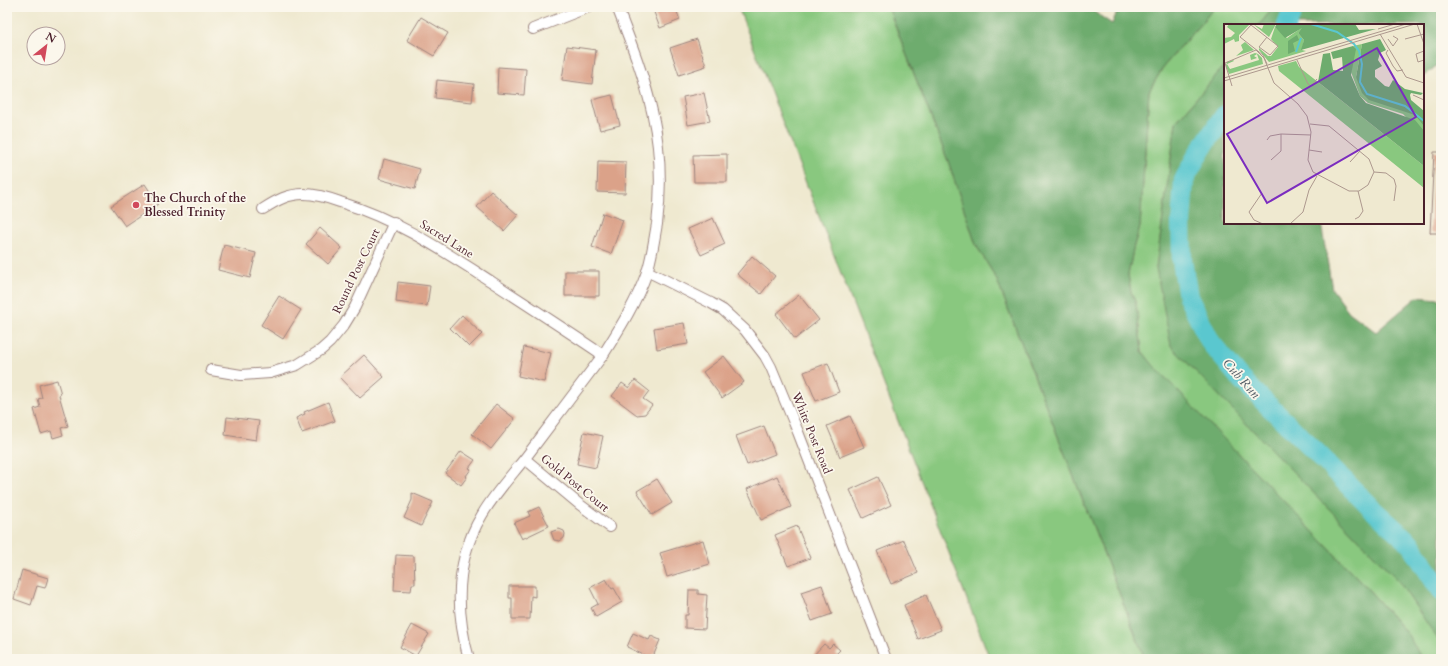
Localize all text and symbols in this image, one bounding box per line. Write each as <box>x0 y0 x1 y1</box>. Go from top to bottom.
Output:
inset map <box>1224 24 1424 224</box>
north arrow <box>26 26 66 66</box>
text: N <box>43 29 59 47</box>
place label: The Church of the Blessed Trinity <box>144 190 246 220</box>
marker: The Church of the Blessed Trinity <box>131 200 141 210</box>
street label: Sacred Lane <box>417 216 477 262</box>
street label: Round Post Court <box>328 226 384 316</box>
water label: Cub Run <box>1219 355 1264 403</box>
street label: White Post Road <box>788 389 836 477</box>
street label: Gold Post Court <box>537 450 613 516</box>

